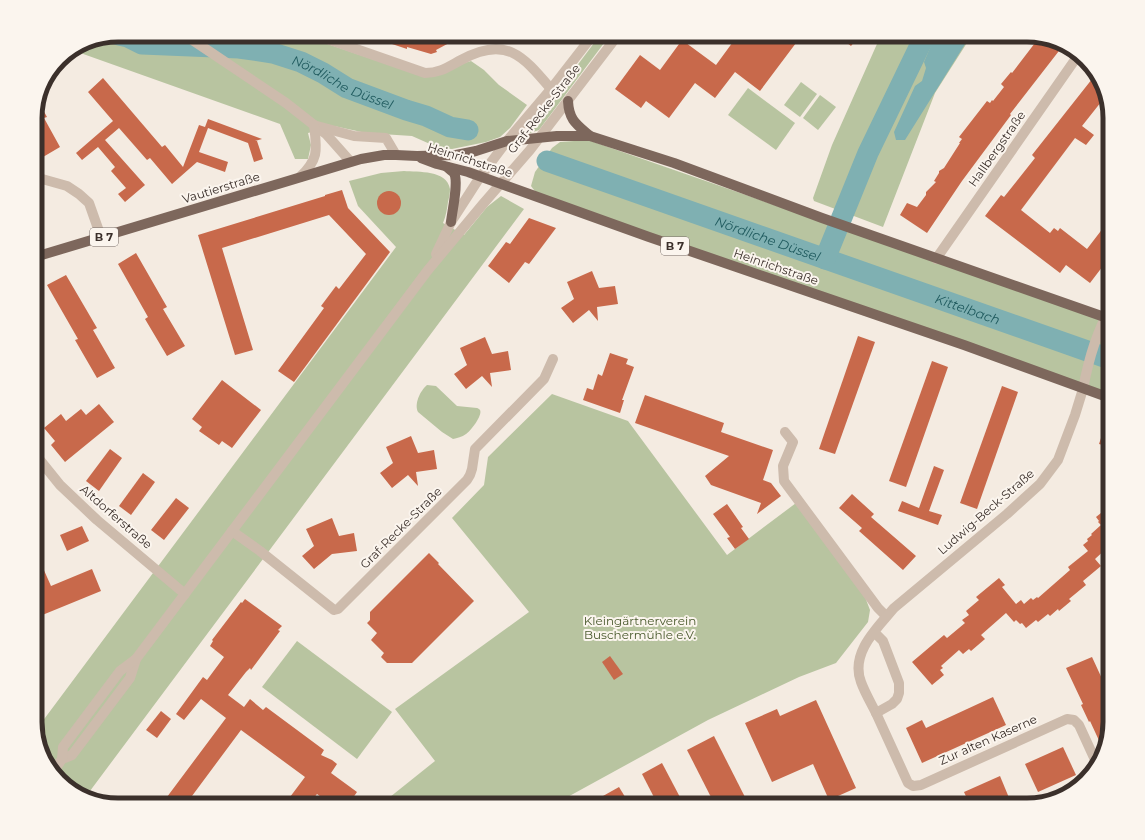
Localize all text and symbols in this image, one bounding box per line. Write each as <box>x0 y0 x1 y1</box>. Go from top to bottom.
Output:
water label: Nördliche Düssel <box>290 52 396 113</box>
street label: Graf-Recke-Straße <box>504 61 583 156</box>
street label: Hallbergstraße <box>965 108 1028 189</box>
street label: Heinrichstraße <box>426 139 515 180</box>
street label: Vautierstraße <box>180 169 261 206</box>
water label: Nördliche Düssel <box>713 213 823 265</box>
road number: B 7 <box>90 228 118 246</box>
road number: B 7 <box>661 237 689 255</box>
street label: Heinrichstraße <box>732 245 820 288</box>
water label: Kittelbach <box>933 290 1002 328</box>
street label: Ludwig-Beck-Straße <box>934 466 1037 558</box>
street label: Altdorferstraße <box>77 481 155 552</box>
street label: Graf-Recke-Straße <box>357 484 445 572</box>
park label: Kleingärtnerverein Buschermühle e.V. <box>584 613 696 642</box>
street label: Zur alten Kaserne <box>936 711 1039 768</box>

